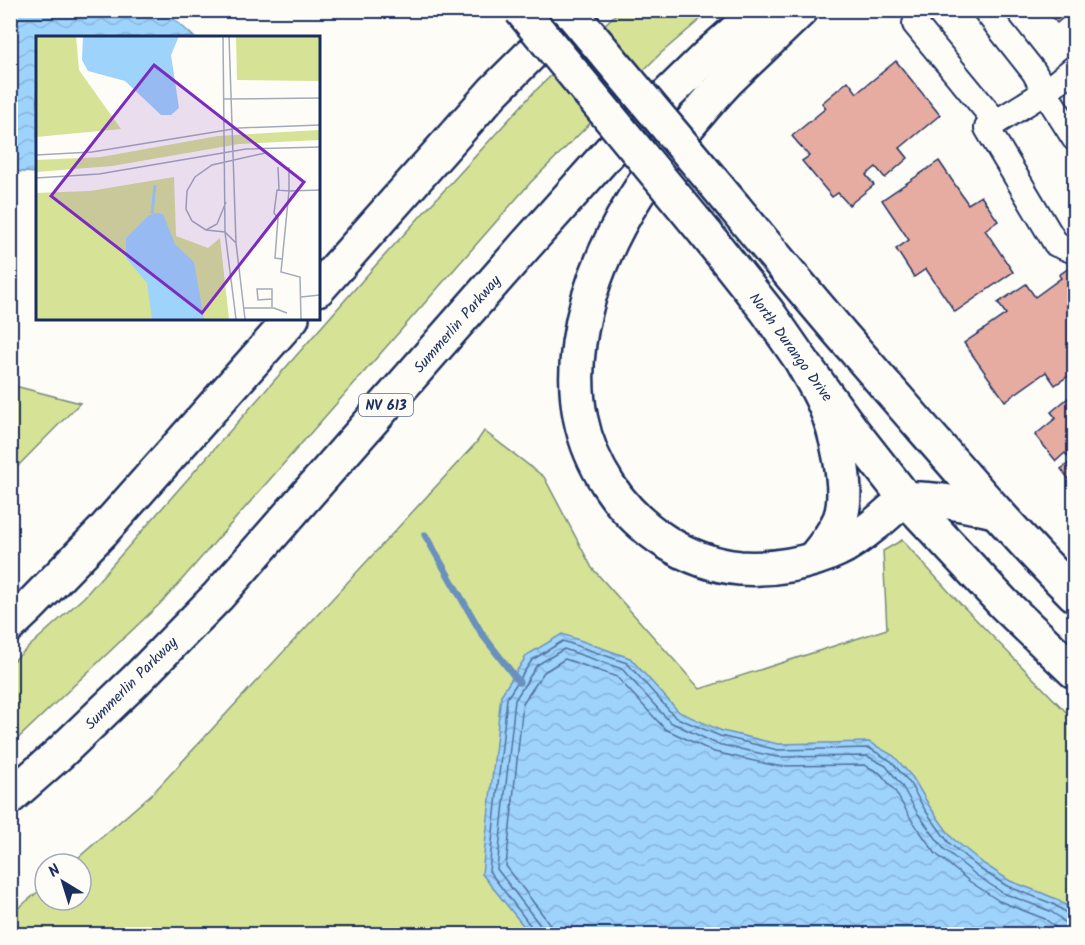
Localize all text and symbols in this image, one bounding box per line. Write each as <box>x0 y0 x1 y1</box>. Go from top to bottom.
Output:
inset map <box>36 36 320 320</box>
street label: Summerlin Parkway <box>408 270 508 379</box>
street label: North Durango Drive <box>742 288 838 407</box>
road number: NV 613 <box>359 394 413 416</box>
street label: Summerlin Parkway <box>80 631 184 736</box>
north arrow <box>33 852 93 912</box>
text: N <box>43 858 66 884</box>

